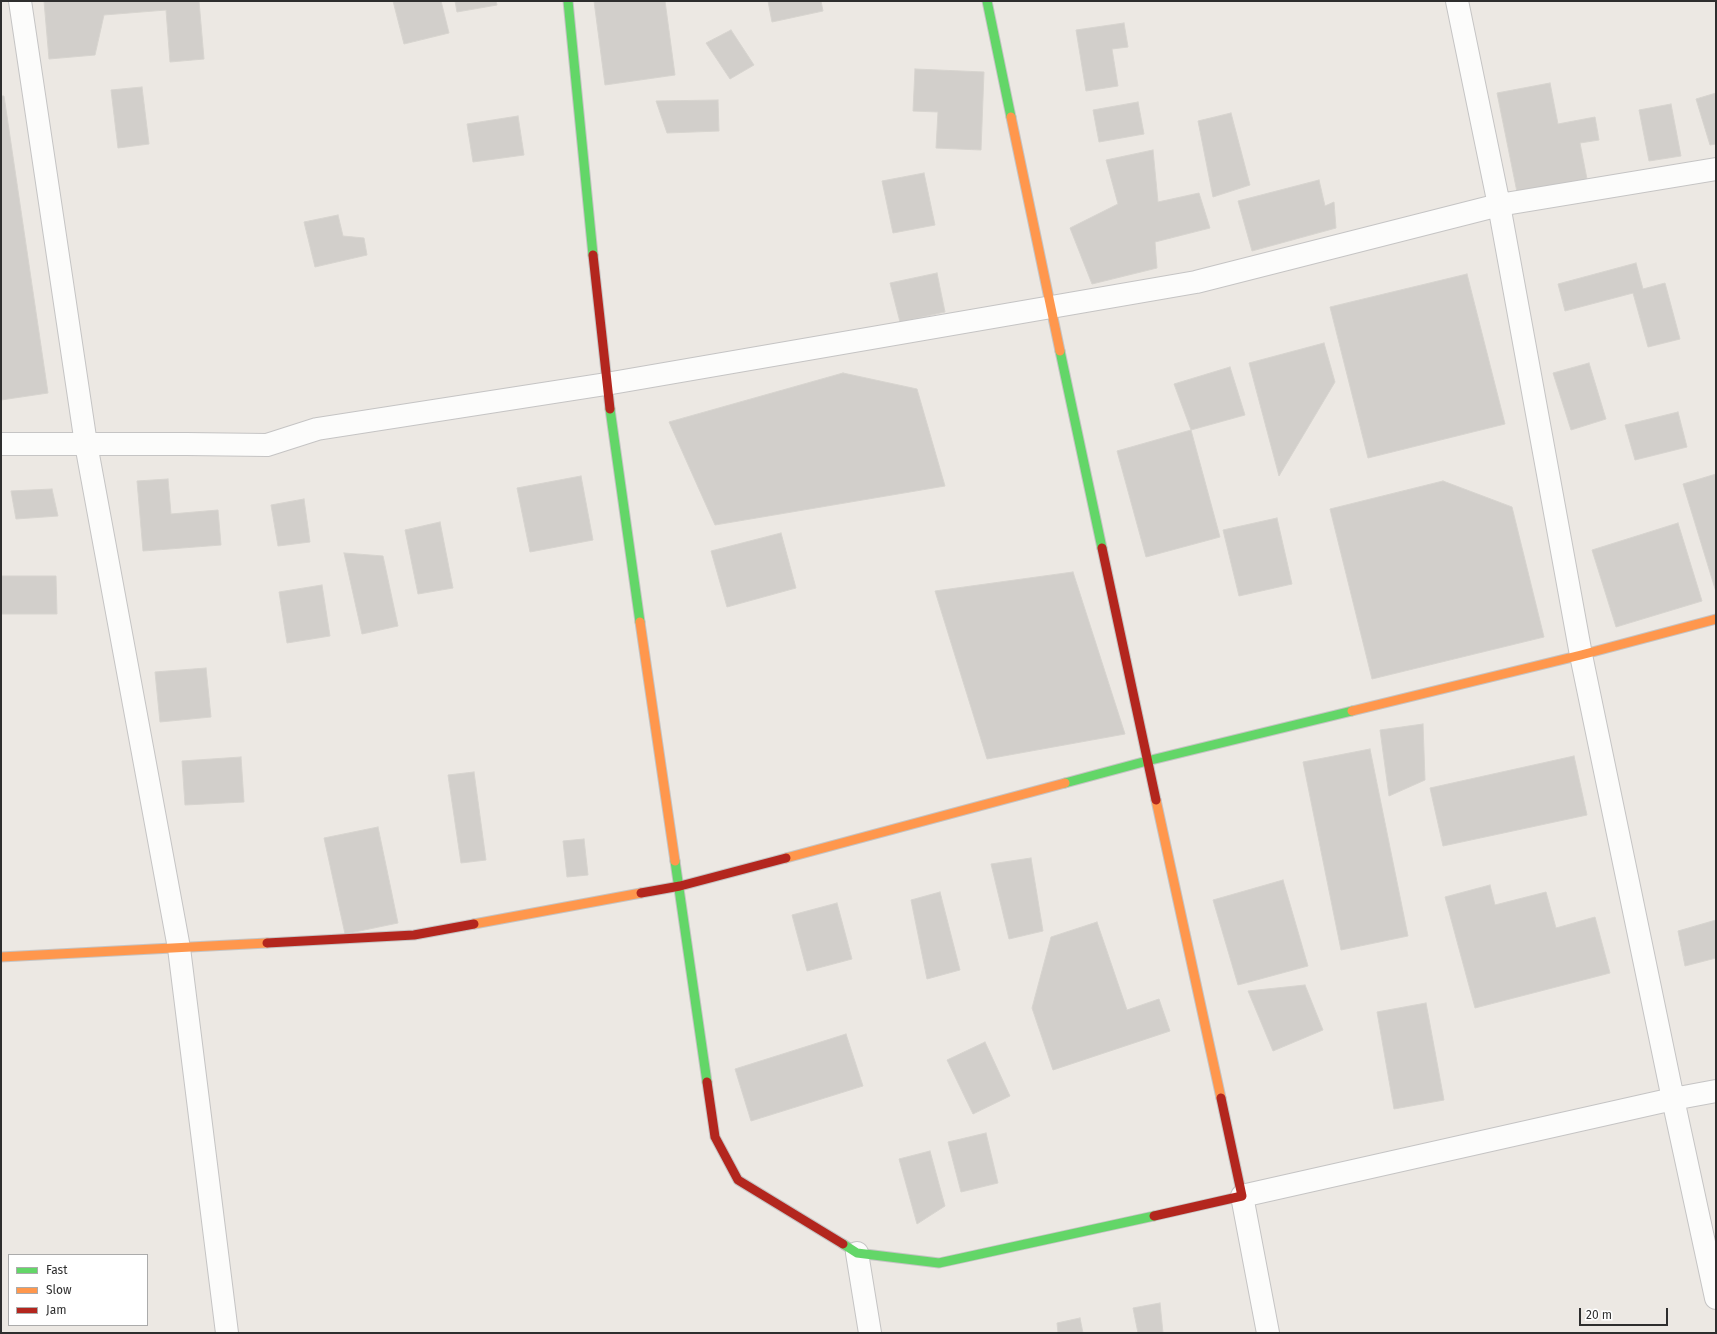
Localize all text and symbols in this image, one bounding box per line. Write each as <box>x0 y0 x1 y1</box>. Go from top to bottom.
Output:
legend <box>8 1254 148 1326</box>
text: Fast <box>46 1263 68 1277</box>
text: Slow <box>46 1283 72 1297</box>
scale bar <box>1581 1300 1670 1326</box>
text: Jam <box>46 1303 66 1317</box>
text: 20 m <box>1586 1308 1612 1322</box>

